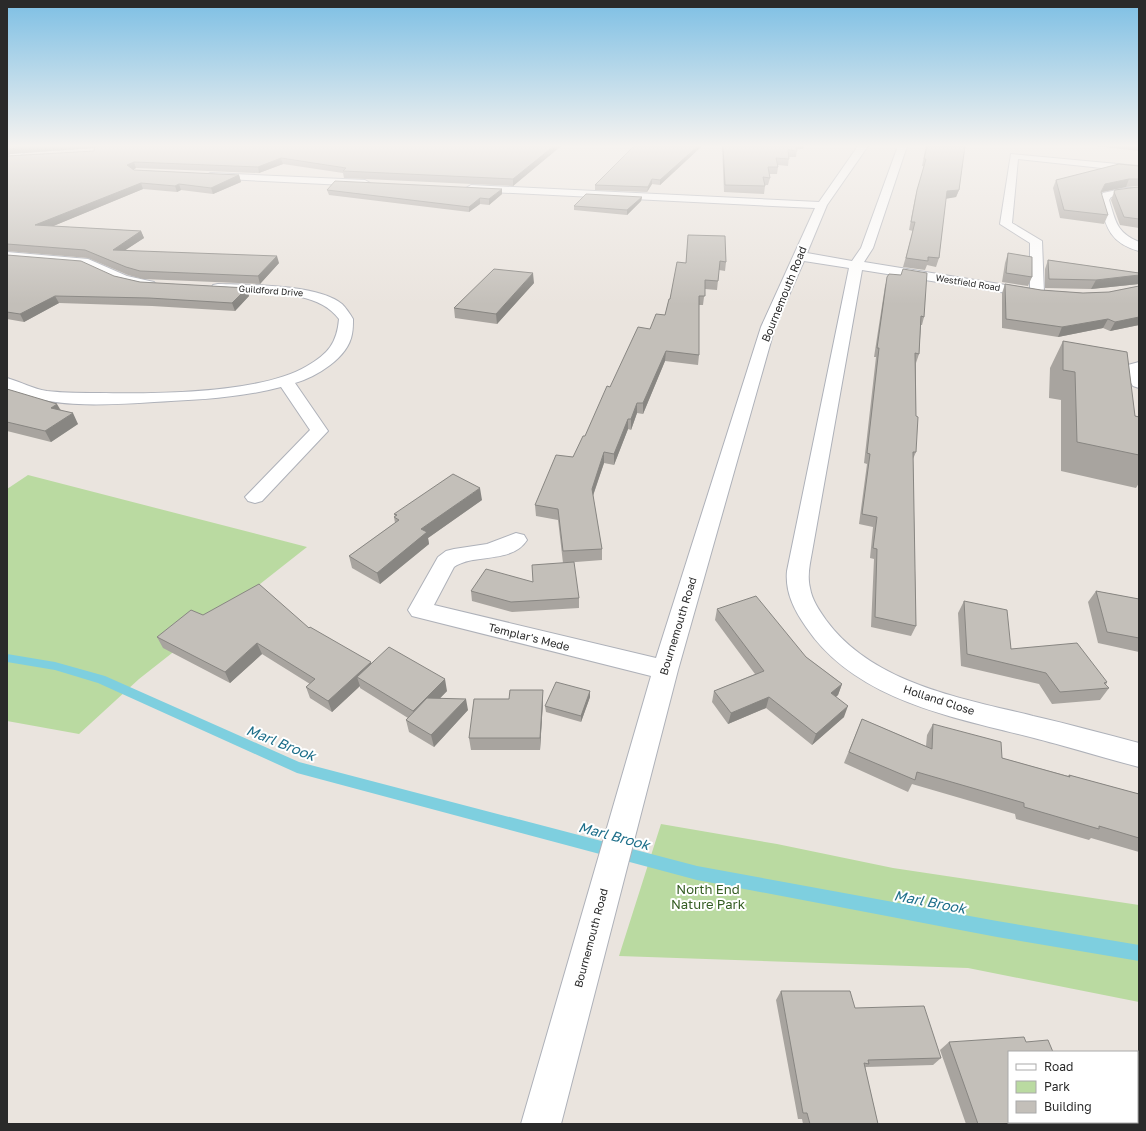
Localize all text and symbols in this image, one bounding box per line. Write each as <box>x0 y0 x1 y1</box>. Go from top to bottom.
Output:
street label: Bournemouth Road <box>758 244 809 343</box>
street label: Westfield Road <box>935 272 1001 293</box>
street label: Guildford Drive <box>238 283 304 298</box>
street label: Bournemouth Road <box>656 575 699 676</box>
street label: Templar's Mede <box>487 620 571 653</box>
street label: Holland Close <box>902 682 976 717</box>
water label: Marl Brook <box>244 721 320 765</box>
water label: Marl Brook <box>577 818 654 854</box>
park label: North End Nature Park <box>671 881 746 912</box>
water label: Marl Brook <box>893 886 969 917</box>
street label: Bournemouth Road <box>571 887 610 989</box>
legend <box>1008 1051 1138 1123</box>
text: Road <box>1044 1059 1073 1074</box>
text: Park <box>1044 1079 1070 1094</box>
text: Building <box>1044 1099 1092 1114</box>

